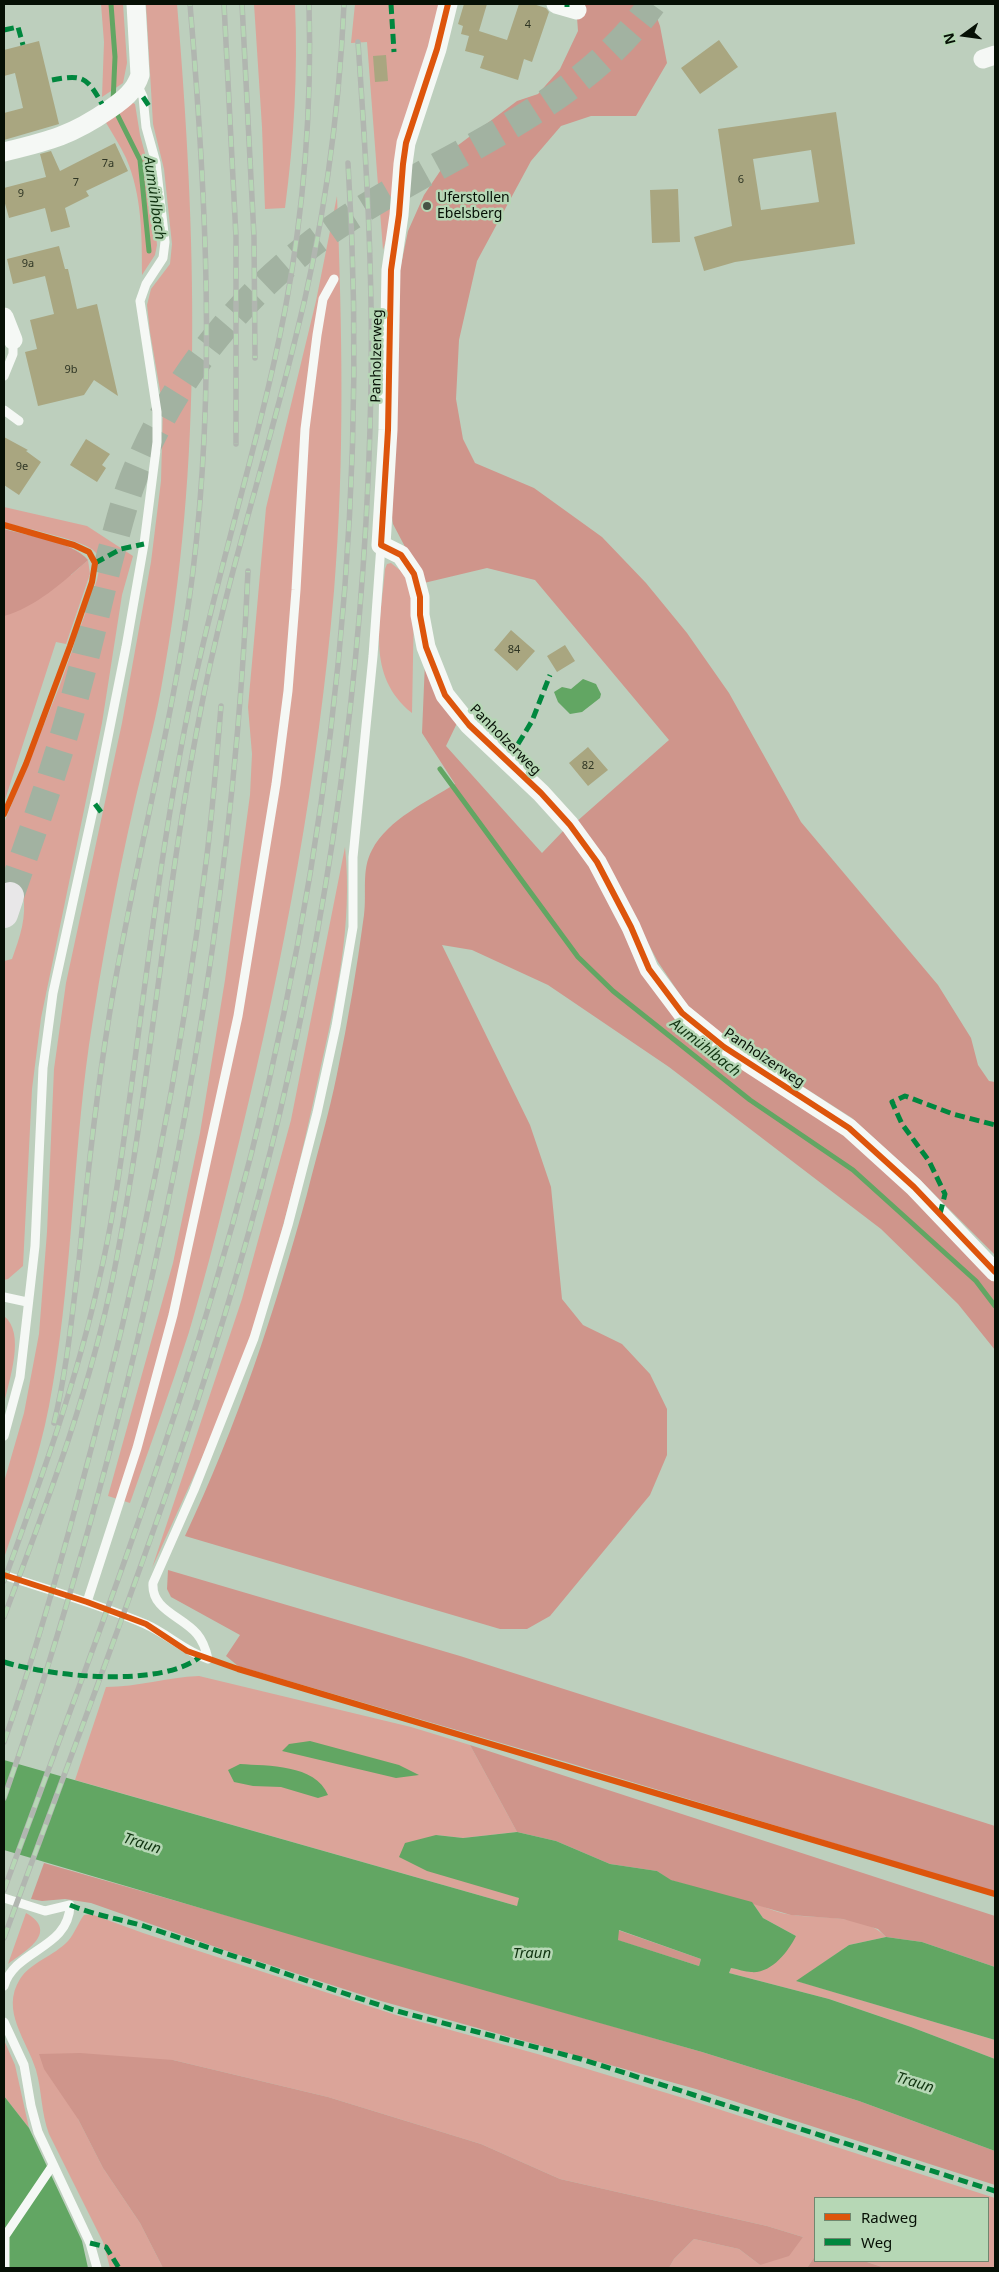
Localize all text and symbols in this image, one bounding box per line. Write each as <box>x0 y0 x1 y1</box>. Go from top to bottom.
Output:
north arrow <box>939 10 989 60</box>
house number: 4 <box>525 18 531 32</box>
text: N <box>938 31 960 47</box>
water label: Aumühlbach <box>139 155 169 241</box>
house number: 7a <box>102 157 114 171</box>
house number: 6 <box>738 173 744 187</box>
house number: 7 <box>73 176 79 190</box>
house number: 9 <box>18 187 24 201</box>
place label: Uferstollen Ebelsberg <box>437 190 510 222</box>
marker: Uferstollen Ebelsberg <box>421 200 433 212</box>
house number: 9a <box>22 257 34 271</box>
street label: Panholzerweg <box>368 309 386 403</box>
house number: 9b <box>64 363 78 377</box>
house number: 9e <box>16 460 28 474</box>
house number: 84 <box>508 643 520 657</box>
street label: Panholzerweg <box>466 701 544 779</box>
house number: 82 <box>582 759 594 773</box>
water label: Aumühlbach <box>666 1015 744 1081</box>
street label: Panholzerweg <box>721 1025 807 1091</box>
water label: Traun <box>121 1830 163 1858</box>
water label: Traun <box>513 1945 551 1963</box>
water label: Traun <box>894 2069 936 2097</box>
legend <box>814 2197 989 2262</box>
text: Radweg <box>861 2207 917 2227</box>
text: Weg <box>861 2232 892 2252</box>

